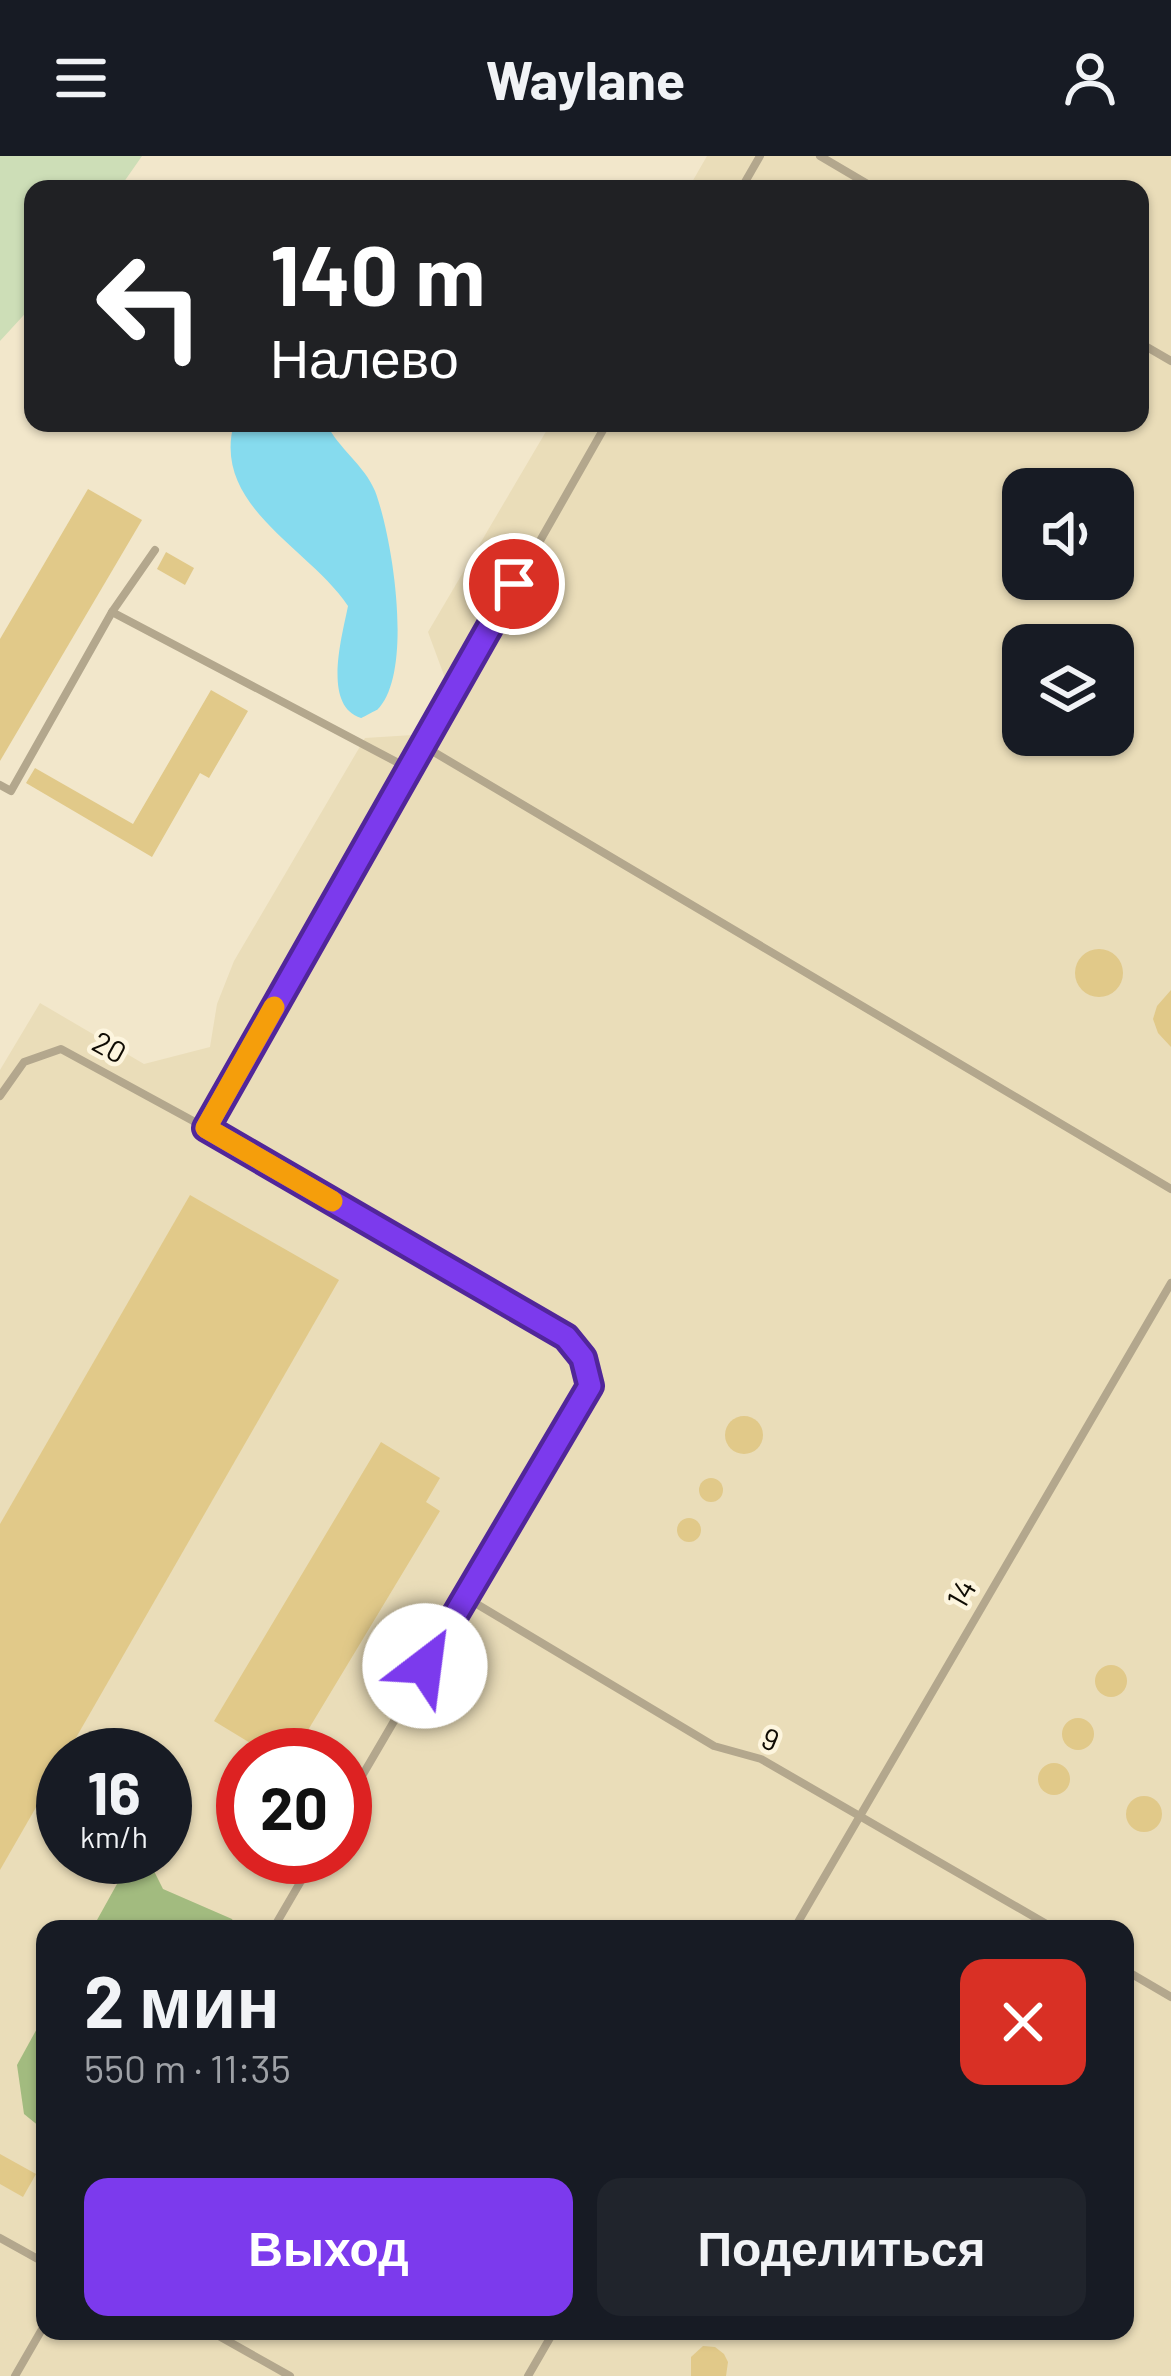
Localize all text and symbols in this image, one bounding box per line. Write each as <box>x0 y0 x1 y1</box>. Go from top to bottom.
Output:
icon: menu <box>48 45 114 111</box>
icon: person <box>1057 45 1123 111</box>
text: Waylane <box>486 46 685 111</box>
text: 140 m <box>270 222 485 323</box>
icon: left <box>72 228 228 384</box>
text: Налево <box>270 324 459 389</box>
map controls <box>1002 468 1134 756</box>
button: sound <box>1002 468 1134 600</box>
pin <box>463 533 565 635</box>
icon: arrive <box>481 551 547 617</box>
button: layers <box>1002 624 1134 756</box>
street label: 20 <box>87 1023 133 1070</box>
street label: 14 <box>938 1572 983 1614</box>
position arrow <box>362 1603 488 1729</box>
street label: 9 <box>757 1719 785 1758</box>
speed limit sign: 20 <box>216 1728 372 1884</box>
text: 16 <box>87 1755 141 1827</box>
text: km/h <box>80 1818 148 1854</box>
text: 2 мин <box>84 1956 280 2042</box>
button: close <box>960 1959 1086 2085</box>
text: 550 m · 11:35 <box>84 2044 291 2091</box>
button: Выход <box>84 2178 573 2316</box>
button: Поделиться <box>597 2178 1086 2316</box>

